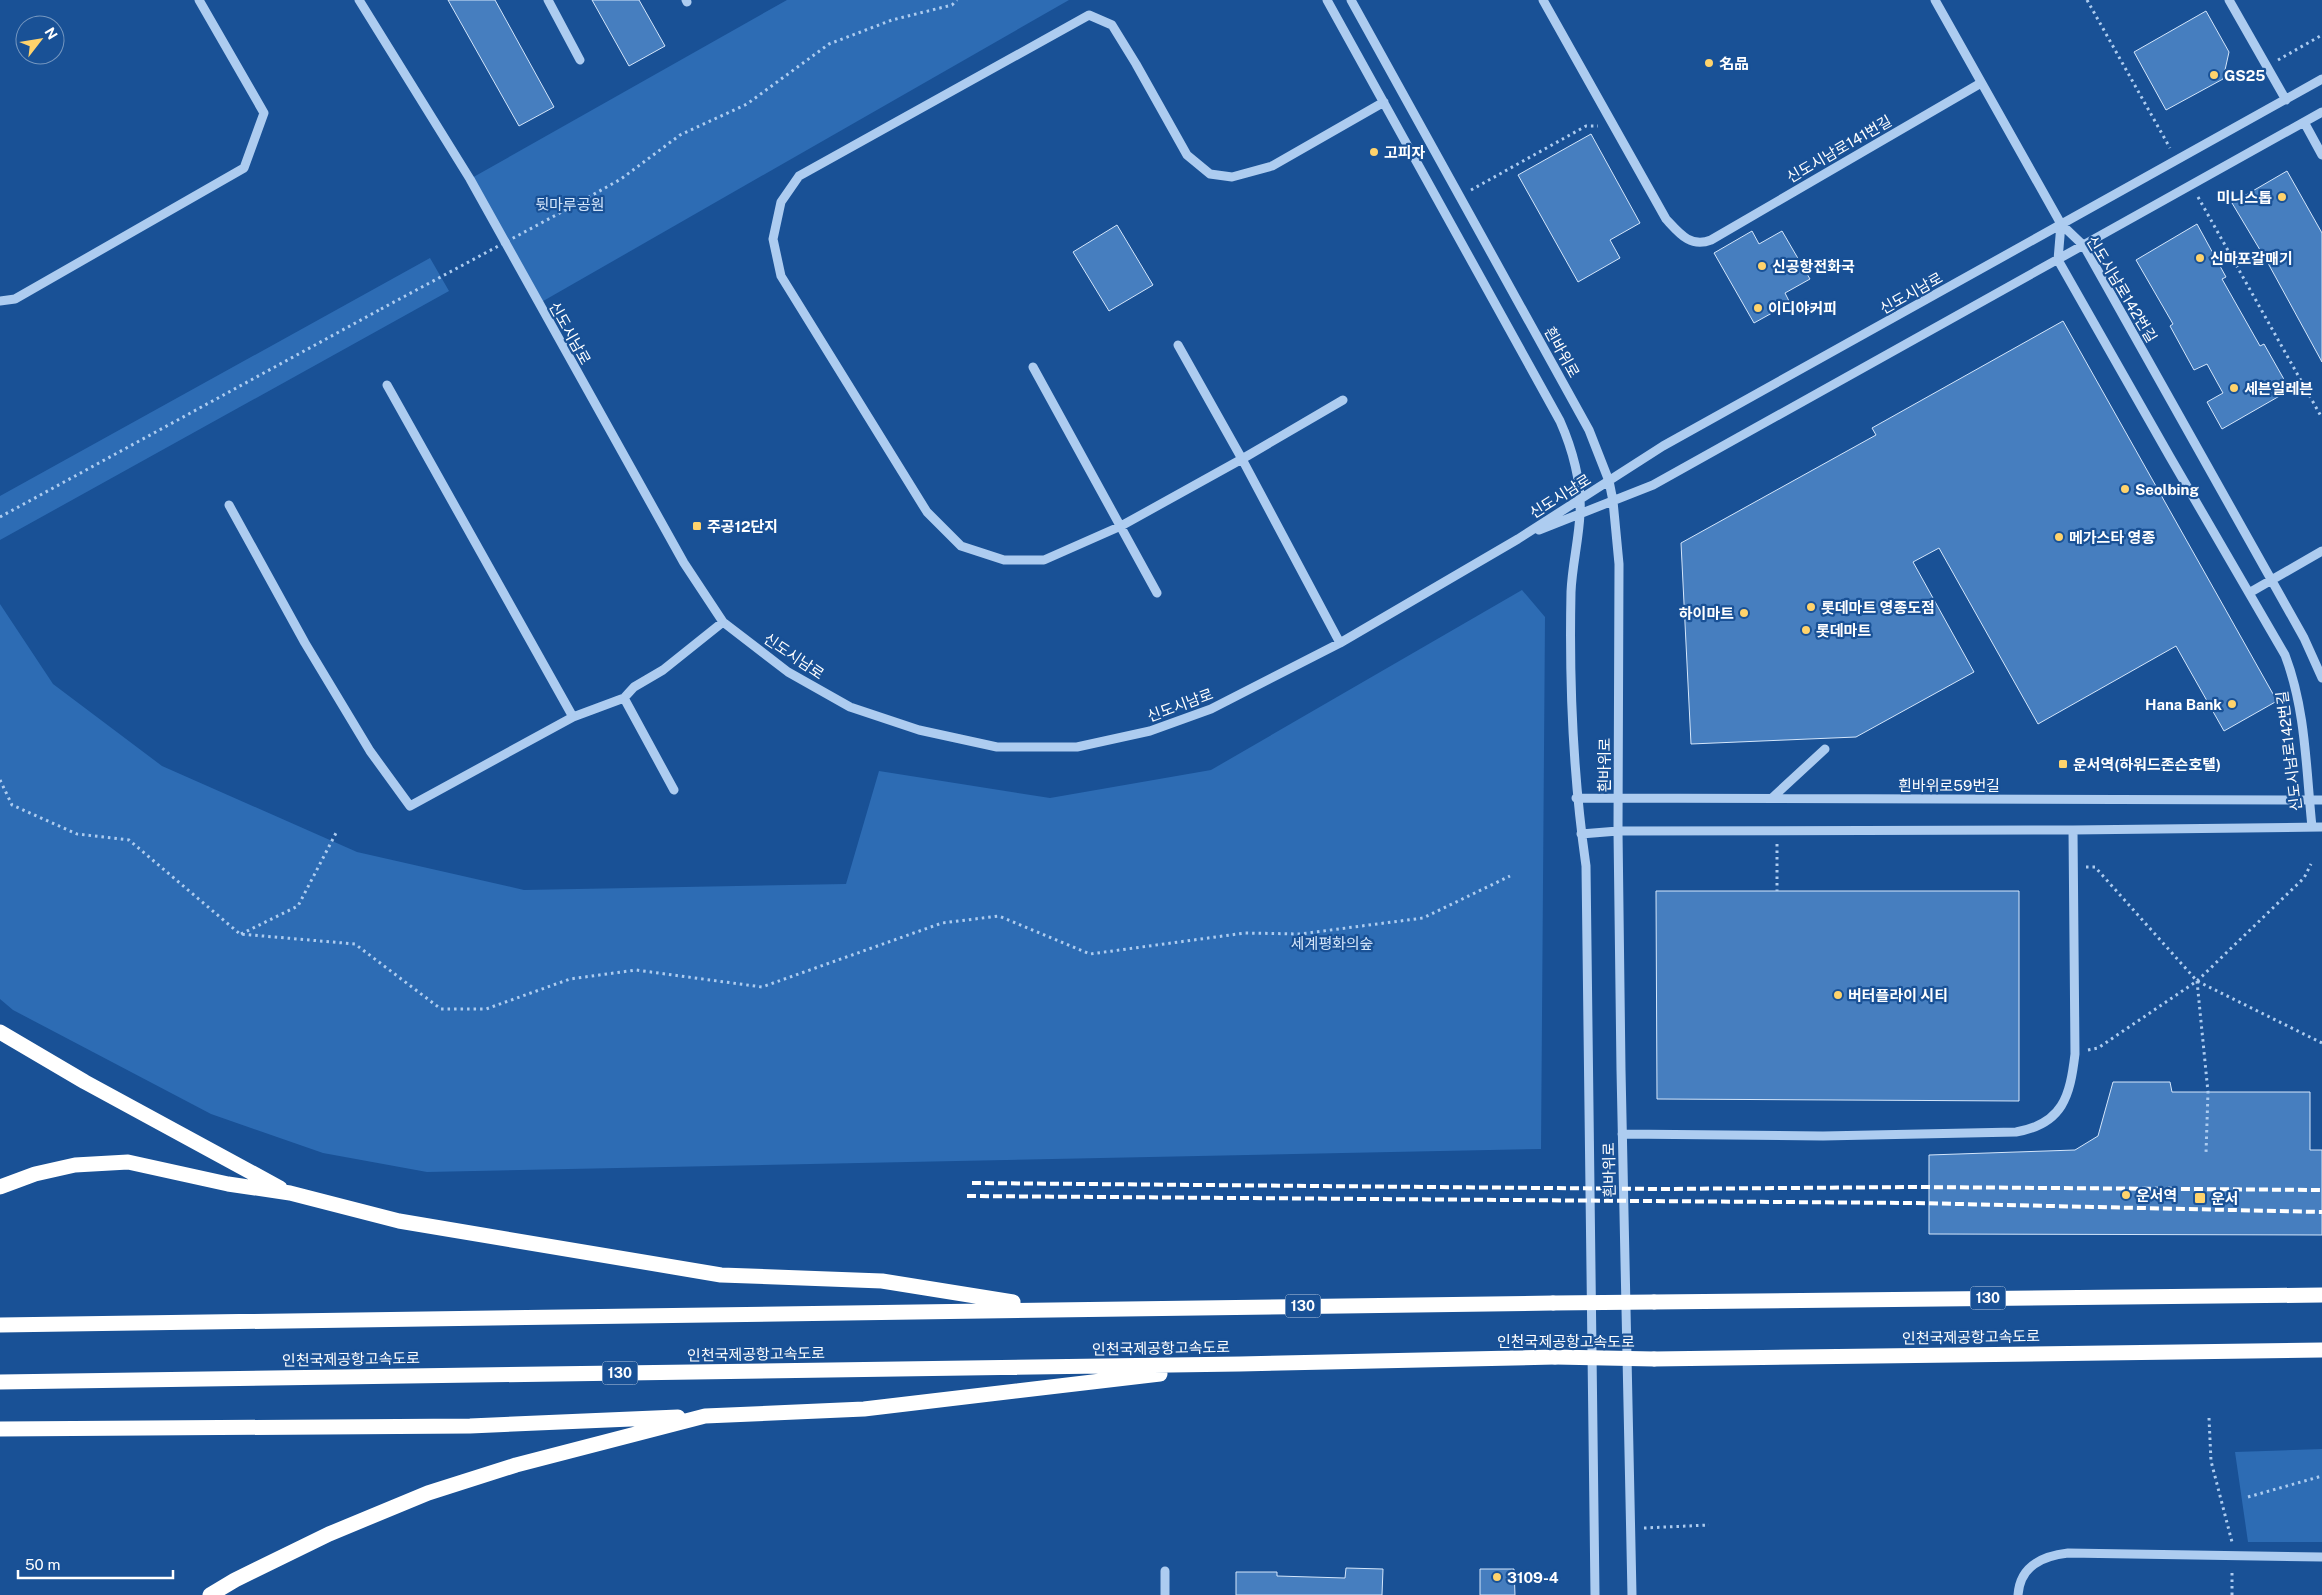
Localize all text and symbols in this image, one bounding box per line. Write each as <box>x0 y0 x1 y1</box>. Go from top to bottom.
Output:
north arrow <box>15 15 65 65</box>
text: N <box>41 24 61 42</box>
place label: 名品 <box>1719 55 1749 72</box>
marker: 名品 <box>1703 57 1715 69</box>
place label: GS25 <box>2224 67 2265 84</box>
marker: GS25 <box>2208 69 2220 81</box>
street label: 신도시남로141번길 <box>1784 112 1894 186</box>
place label: 고피자 <box>1384 144 1426 161</box>
marker: 고피자 <box>1368 146 1380 158</box>
place label: 미니스톱 <box>2217 189 2272 206</box>
marker: 미니스톱 <box>2276 191 2288 203</box>
park label: 뒷마루공원 <box>535 196 605 213</box>
street label: 신도시남로142번길 <box>2084 233 2160 345</box>
place label: 신마포갈매기 <box>2210 250 2293 267</box>
marker: 신마포갈매기 <box>2194 252 2206 264</box>
place label: 신공항전화국 <box>1772 258 1855 275</box>
marker: 신공항전화국 <box>1756 260 1768 272</box>
street label: 신도시남로 <box>1877 269 1945 317</box>
street label: 신도시남로 <box>546 299 594 367</box>
place label: 이디야커피 <box>1768 300 1837 317</box>
marker: 이디야커피 <box>1752 302 1764 314</box>
street label: 흰바위로 <box>1541 324 1583 380</box>
place label: 세븐일레븐 <box>2244 380 2313 397</box>
marker: 세븐일레븐 <box>2228 382 2240 394</box>
street label: 신도시남로 <box>1526 471 1594 521</box>
place label: Seolbing <box>2135 481 2200 498</box>
marker: Seolbing <box>2119 483 2131 495</box>
place label: 주공12단지 <box>707 518 778 535</box>
marker: 주공12단지 <box>691 520 703 532</box>
place label: 메가스타 영종 <box>2069 529 2155 546</box>
marker: 메가스타 영종 <box>2053 531 2065 543</box>
place label: 롯데마트 영종도점 <box>1821 599 1935 616</box>
marker: 롯데마트 영종도점 <box>1805 601 1817 613</box>
place label: 하이마트 <box>1679 605 1734 622</box>
marker: 하이마트 <box>1738 607 1750 619</box>
place label: 롯데마트 <box>1816 622 1871 639</box>
marker: 롯데마트 <box>1800 624 1812 636</box>
street label: 신도시남로 <box>761 630 827 682</box>
street label: 신도시남로 <box>1145 685 1215 725</box>
street label: 신도시남로142번길 <box>2273 690 2305 812</box>
place label: Hana Bank <box>2145 696 2222 713</box>
marker: Hana Bank <box>2226 698 2238 710</box>
street label: 흰바위로 <box>1596 737 1613 793</box>
place label: 운서역(하워드존슨호텔) <box>2073 756 2221 773</box>
marker: 운서역(하워드존슨호텔) <box>2057 758 2069 770</box>
street label: 흰바위로59번길 <box>1898 777 2000 794</box>
park label: 세계평화의숲 <box>1291 935 1373 952</box>
place label: 버터플라이 시티 <box>1848 987 1948 1004</box>
marker: 버터플라이 시티 <box>1832 989 1844 1001</box>
street label: 흰바위로 <box>1600 1142 1618 1198</box>
place label: 운서역 <box>2136 1187 2177 1204</box>
marker: 운서역 <box>2120 1189 2132 1201</box>
place label: 운서 <box>2211 1190 2239 1207</box>
marker: 운서 <box>2193 1191 2207 1205</box>
road number: 130 <box>1970 1286 2006 1310</box>
road number: 130 <box>1286 1294 1320 1318</box>
street label: 인천국제공항고속도로 <box>1902 1327 2040 1347</box>
street label: 인천국제공항고속도로 <box>1497 1333 1635 1350</box>
street label: 인천국제공항고속도로 <box>1092 1338 1230 1358</box>
street label: 인천국제공항고속도로 <box>687 1344 825 1364</box>
street label: 인천국제공항고속도로 <box>282 1349 420 1369</box>
road number: 130 <box>602 1362 638 1385</box>
scale bar <box>18 1548 172 1580</box>
text: 50 m <box>25 1556 60 1573</box>
place label: 3109-4 <box>1507 1569 1559 1586</box>
marker: 3109-4 <box>1491 1571 1503 1583</box>

